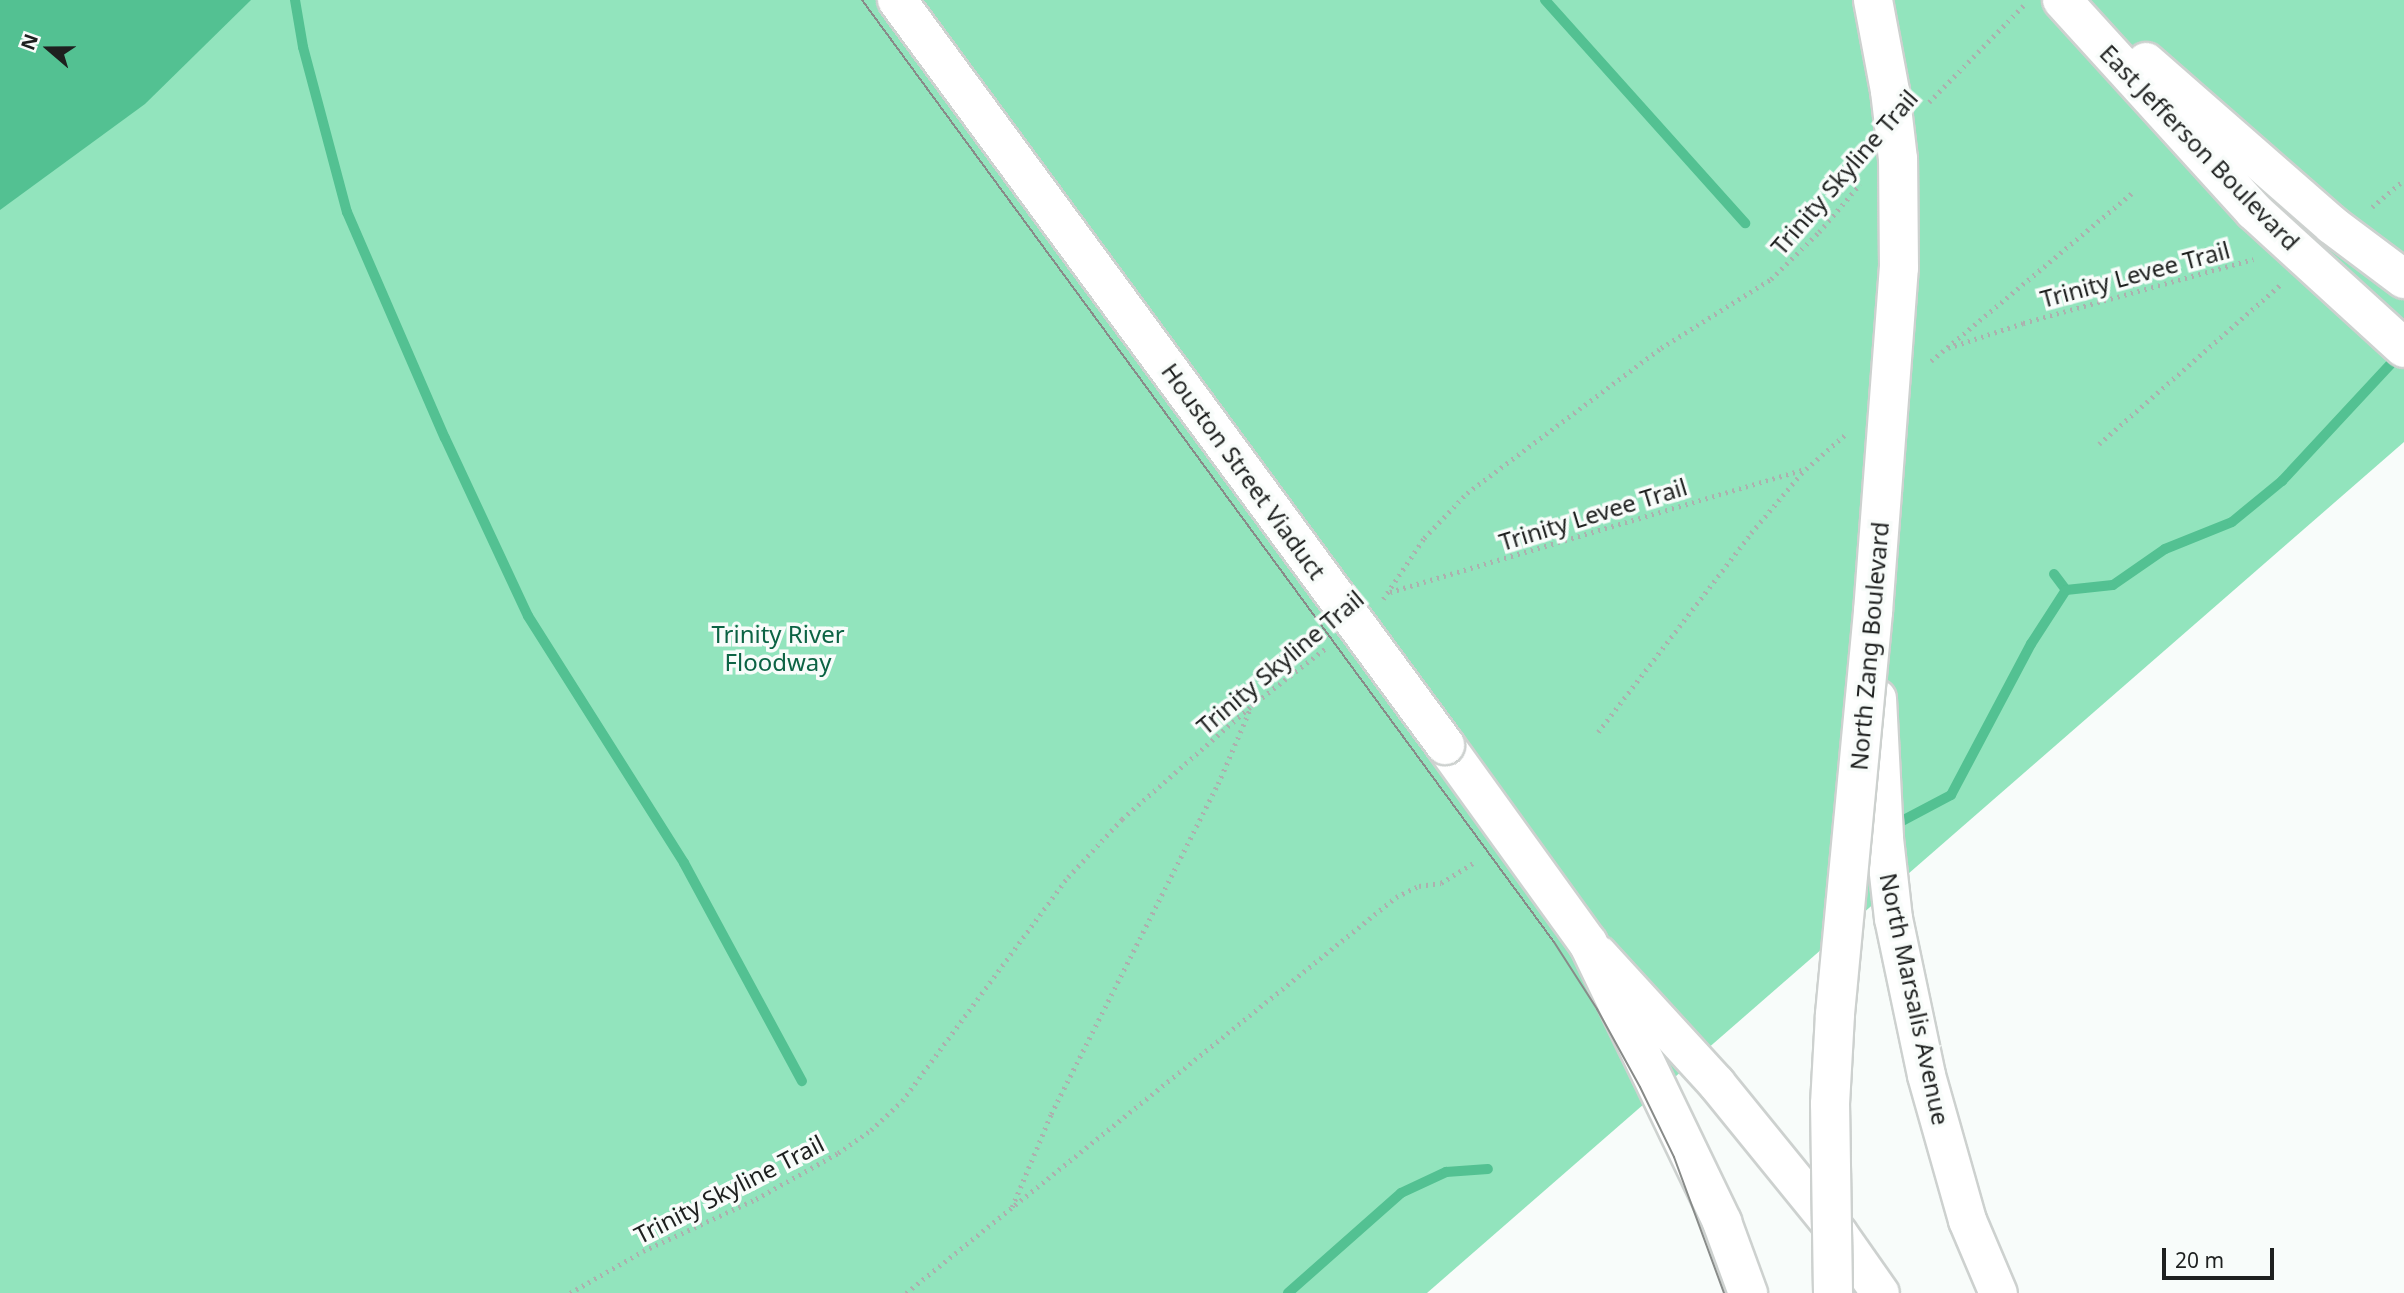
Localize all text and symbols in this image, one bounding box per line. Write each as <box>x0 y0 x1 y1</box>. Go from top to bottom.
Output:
north arrow <box>14 14 84 84</box>
text: N <box>14 30 44 54</box>
street label: East Jefferson Boulevard <box>2094 38 2306 256</box>
street label: Trinity Skyline Trail <box>1765 84 1923 260</box>
street label: Trinity Levee Trail <box>2037 235 2233 313</box>
street label: Houston Street Viaduct <box>1156 357 1332 585</box>
street label: Trinity Levee Trail <box>1496 472 1690 556</box>
street label: North Zang Boulevard <box>1844 520 1894 772</box>
street label: Trinity Skyline Trail <box>1191 584 1369 740</box>
park label: Trinity River Floodway <box>711 620 845 676</box>
street label: North Marsalis Avenue <box>1874 870 1956 1128</box>
street label: Trinity Skyline Trail <box>629 1129 829 1249</box>
scale bar <box>2166 1234 2278 1278</box>
text: 20 m <box>2175 1246 2224 1274</box>

